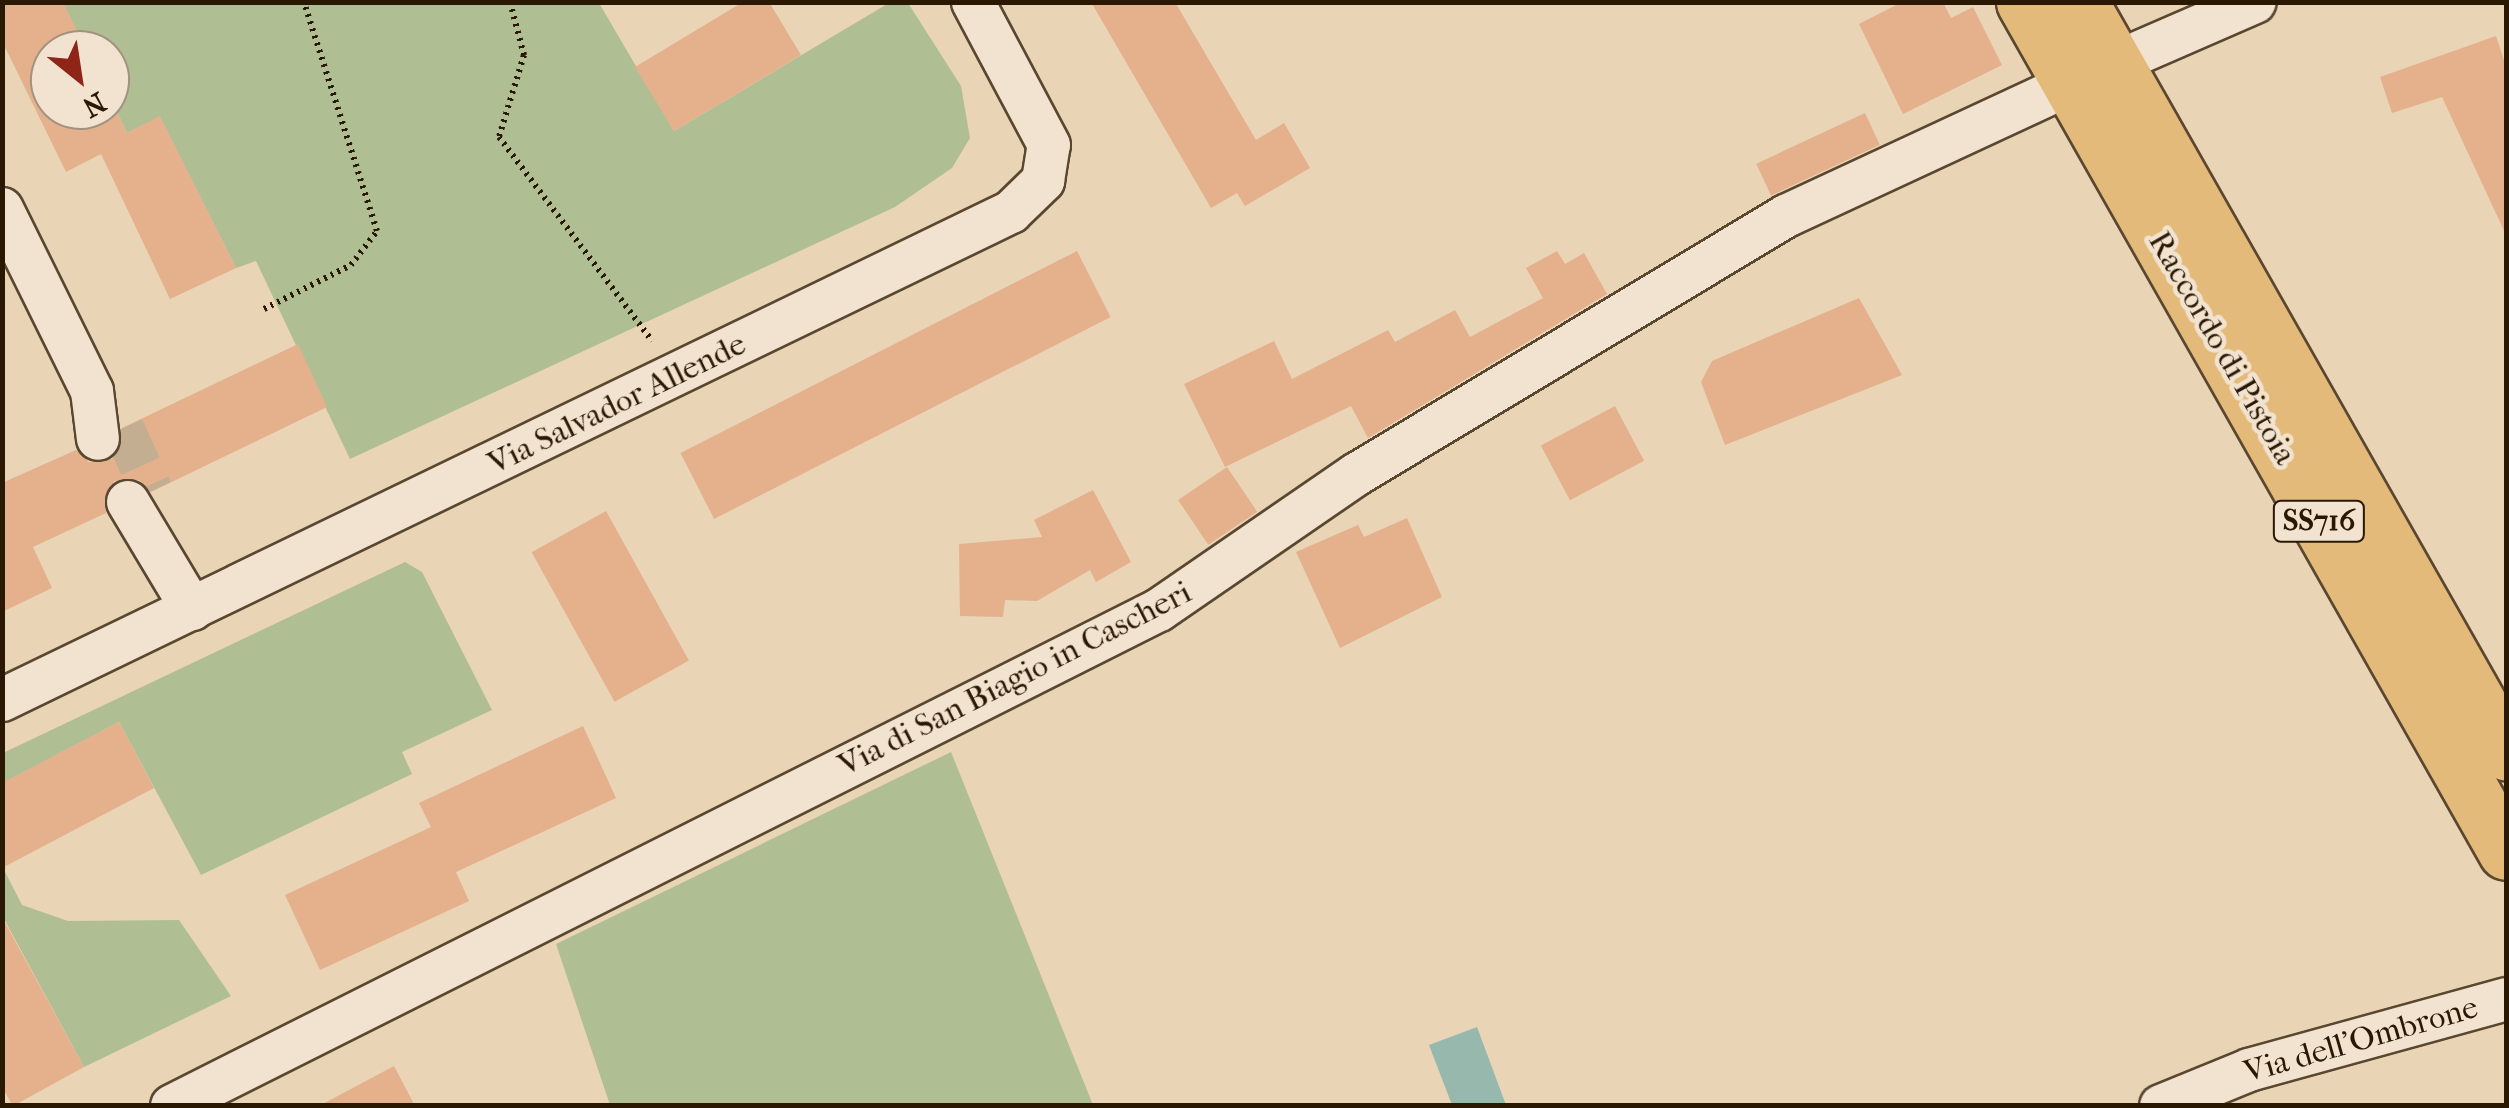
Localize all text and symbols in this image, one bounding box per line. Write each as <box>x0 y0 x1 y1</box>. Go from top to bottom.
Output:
north arrow <box>30 30 130 130</box>
text: N <box>77 85 112 124</box>
street label: Raccordo di Pistoia <box>2140 225 2304 471</box>
street label: Via Salvador Allende <box>482 325 752 483</box>
road number: SS716 <box>2272 496 2366 546</box>
street label: Via di San Biagio in Cascheri <box>832 573 1198 785</box>
street label: Via dell'Ombrone <box>2240 988 2482 1092</box>

